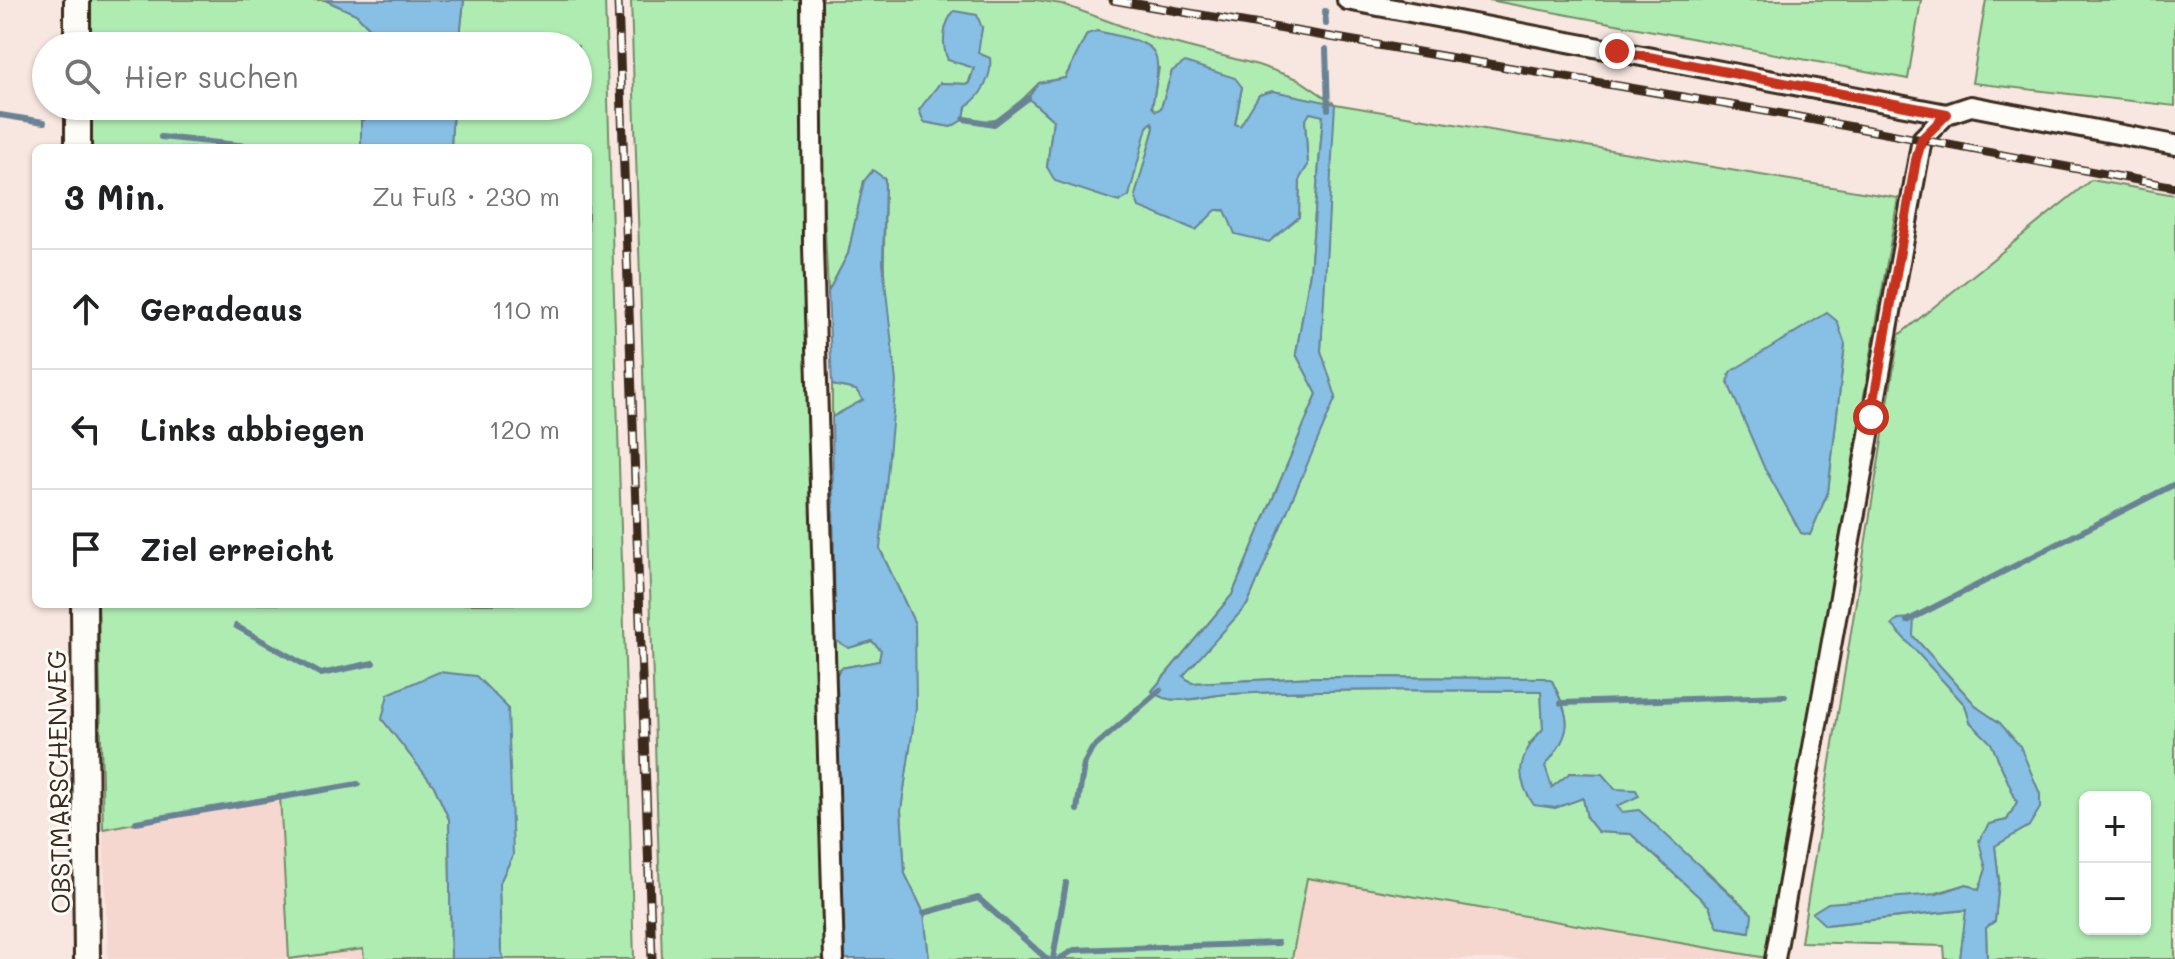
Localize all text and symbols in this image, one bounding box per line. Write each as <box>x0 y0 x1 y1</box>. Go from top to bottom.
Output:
search box <box>32 32 592 120</box>
route end <box>1599 33 1635 69</box>
icon: search <box>60 54 104 98</box>
text: Hier suchen <box>124 56 299 96</box>
text: 3 Min. <box>64 174 166 219</box>
text: Zu Fuß · 230 m <box>372 179 560 213</box>
icon: ahead <box>64 287 108 331</box>
text: Geradeaus <box>140 289 303 329</box>
text: 110 m <box>492 292 560 326</box>
route start <box>1853 399 1889 435</box>
icon: left <box>64 407 108 451</box>
text: Links abbiegen <box>140 409 364 449</box>
text: 120 m <box>489 412 560 446</box>
icon: arrive <box>64 527 108 571</box>
text: Ziel erreicht <box>140 529 334 569</box>
street label: OBSTMARSCHENWEG <box>39 650 77 914</box>
map controls <box>2079 791 2151 935</box>
button: + <box>2079 791 2151 863</box>
button: − <box>2079 863 2151 935</box>

